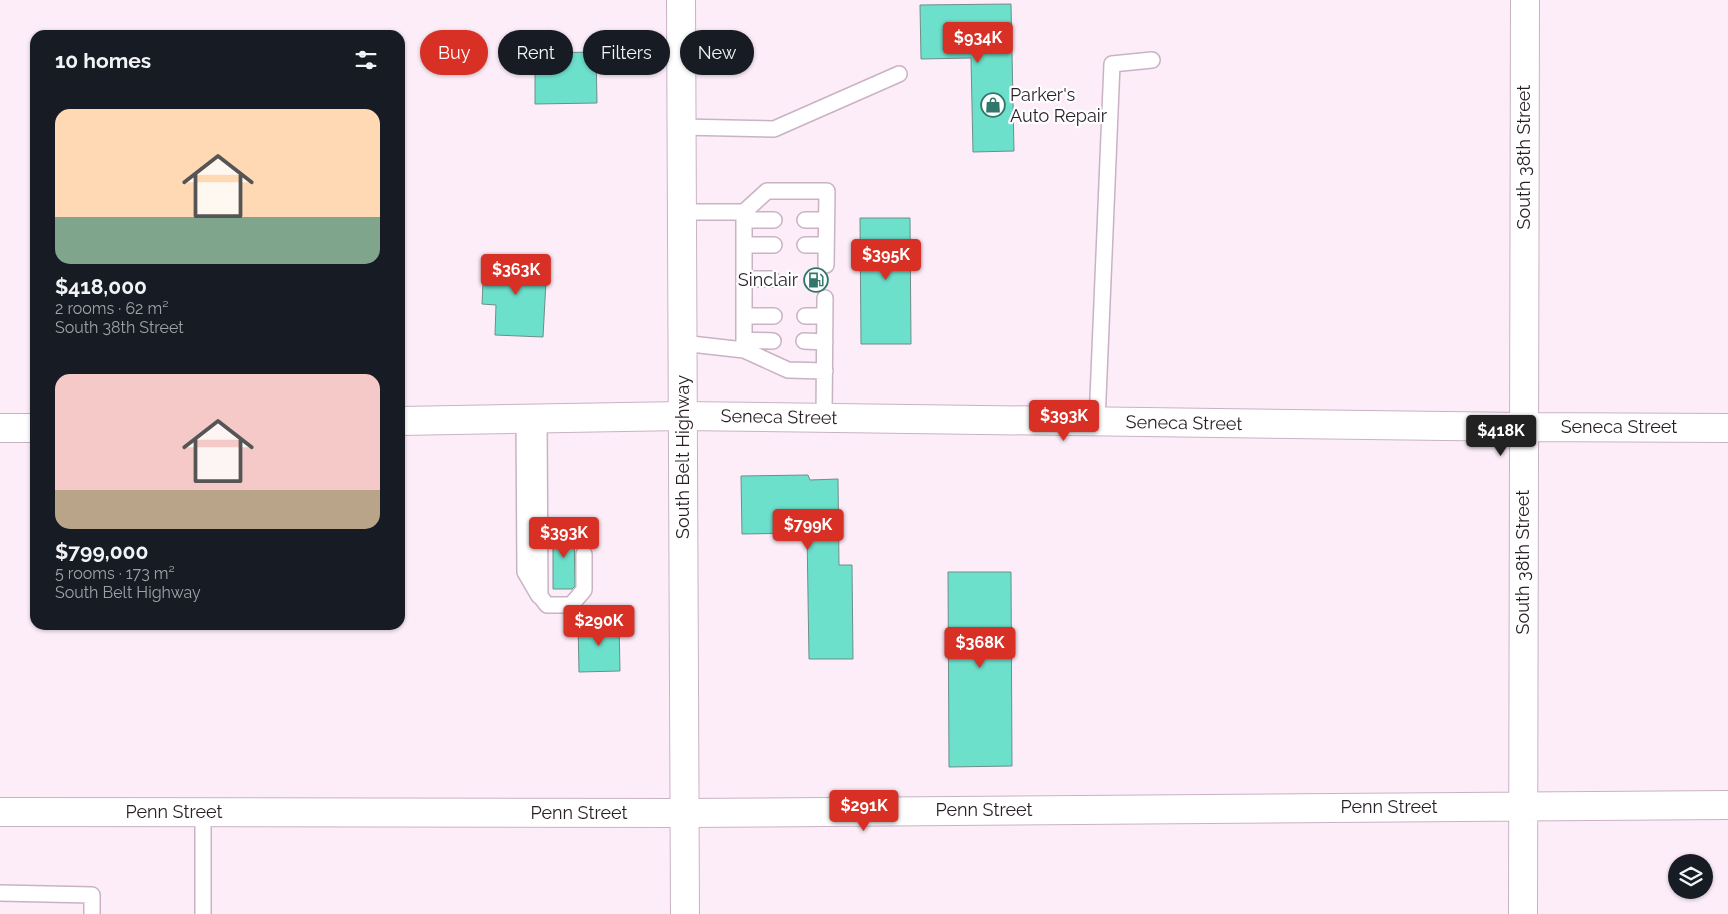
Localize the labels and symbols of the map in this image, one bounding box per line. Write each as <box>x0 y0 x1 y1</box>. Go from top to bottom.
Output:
pin: $934K <box>943 22 1013 64</box>
place label: Parker's Auto Repair <box>1010 84 1108 126</box>
street label: South 38th Street <box>1513 85 1534 229</box>
shop icon: Parker's Auto Repair <box>980 92 1006 118</box>
pin: $395K <box>851 238 921 281</box>
pin: $363K <box>481 254 551 296</box>
fuel station icon: Sinclair <box>803 267 829 293</box>
place label: Sinclair <box>738 269 799 290</box>
street label: South Belt Highway <box>672 375 693 539</box>
pin: $393K <box>1029 400 1099 442</box>
street label: Seneca Street <box>720 405 838 428</box>
street label: Seneca Street <box>1125 411 1243 434</box>
pin: $418K <box>1466 414 1536 457</box>
street label: Seneca Street <box>1561 416 1677 437</box>
street label: South 38th Street <box>1512 490 1533 634</box>
pin: $799K <box>773 508 843 551</box>
pin: $393K <box>529 516 599 559</box>
pin: $290K <box>564 604 634 647</box>
pin: $368K <box>945 626 1015 669</box>
pin: $291K <box>829 790 899 832</box>
street label: Penn Street <box>1340 796 1438 817</box>
street label: Penn Street <box>935 799 1033 820</box>
street label: Penn Street <box>125 801 223 822</box>
street label: Penn Street <box>530 802 628 823</box>

